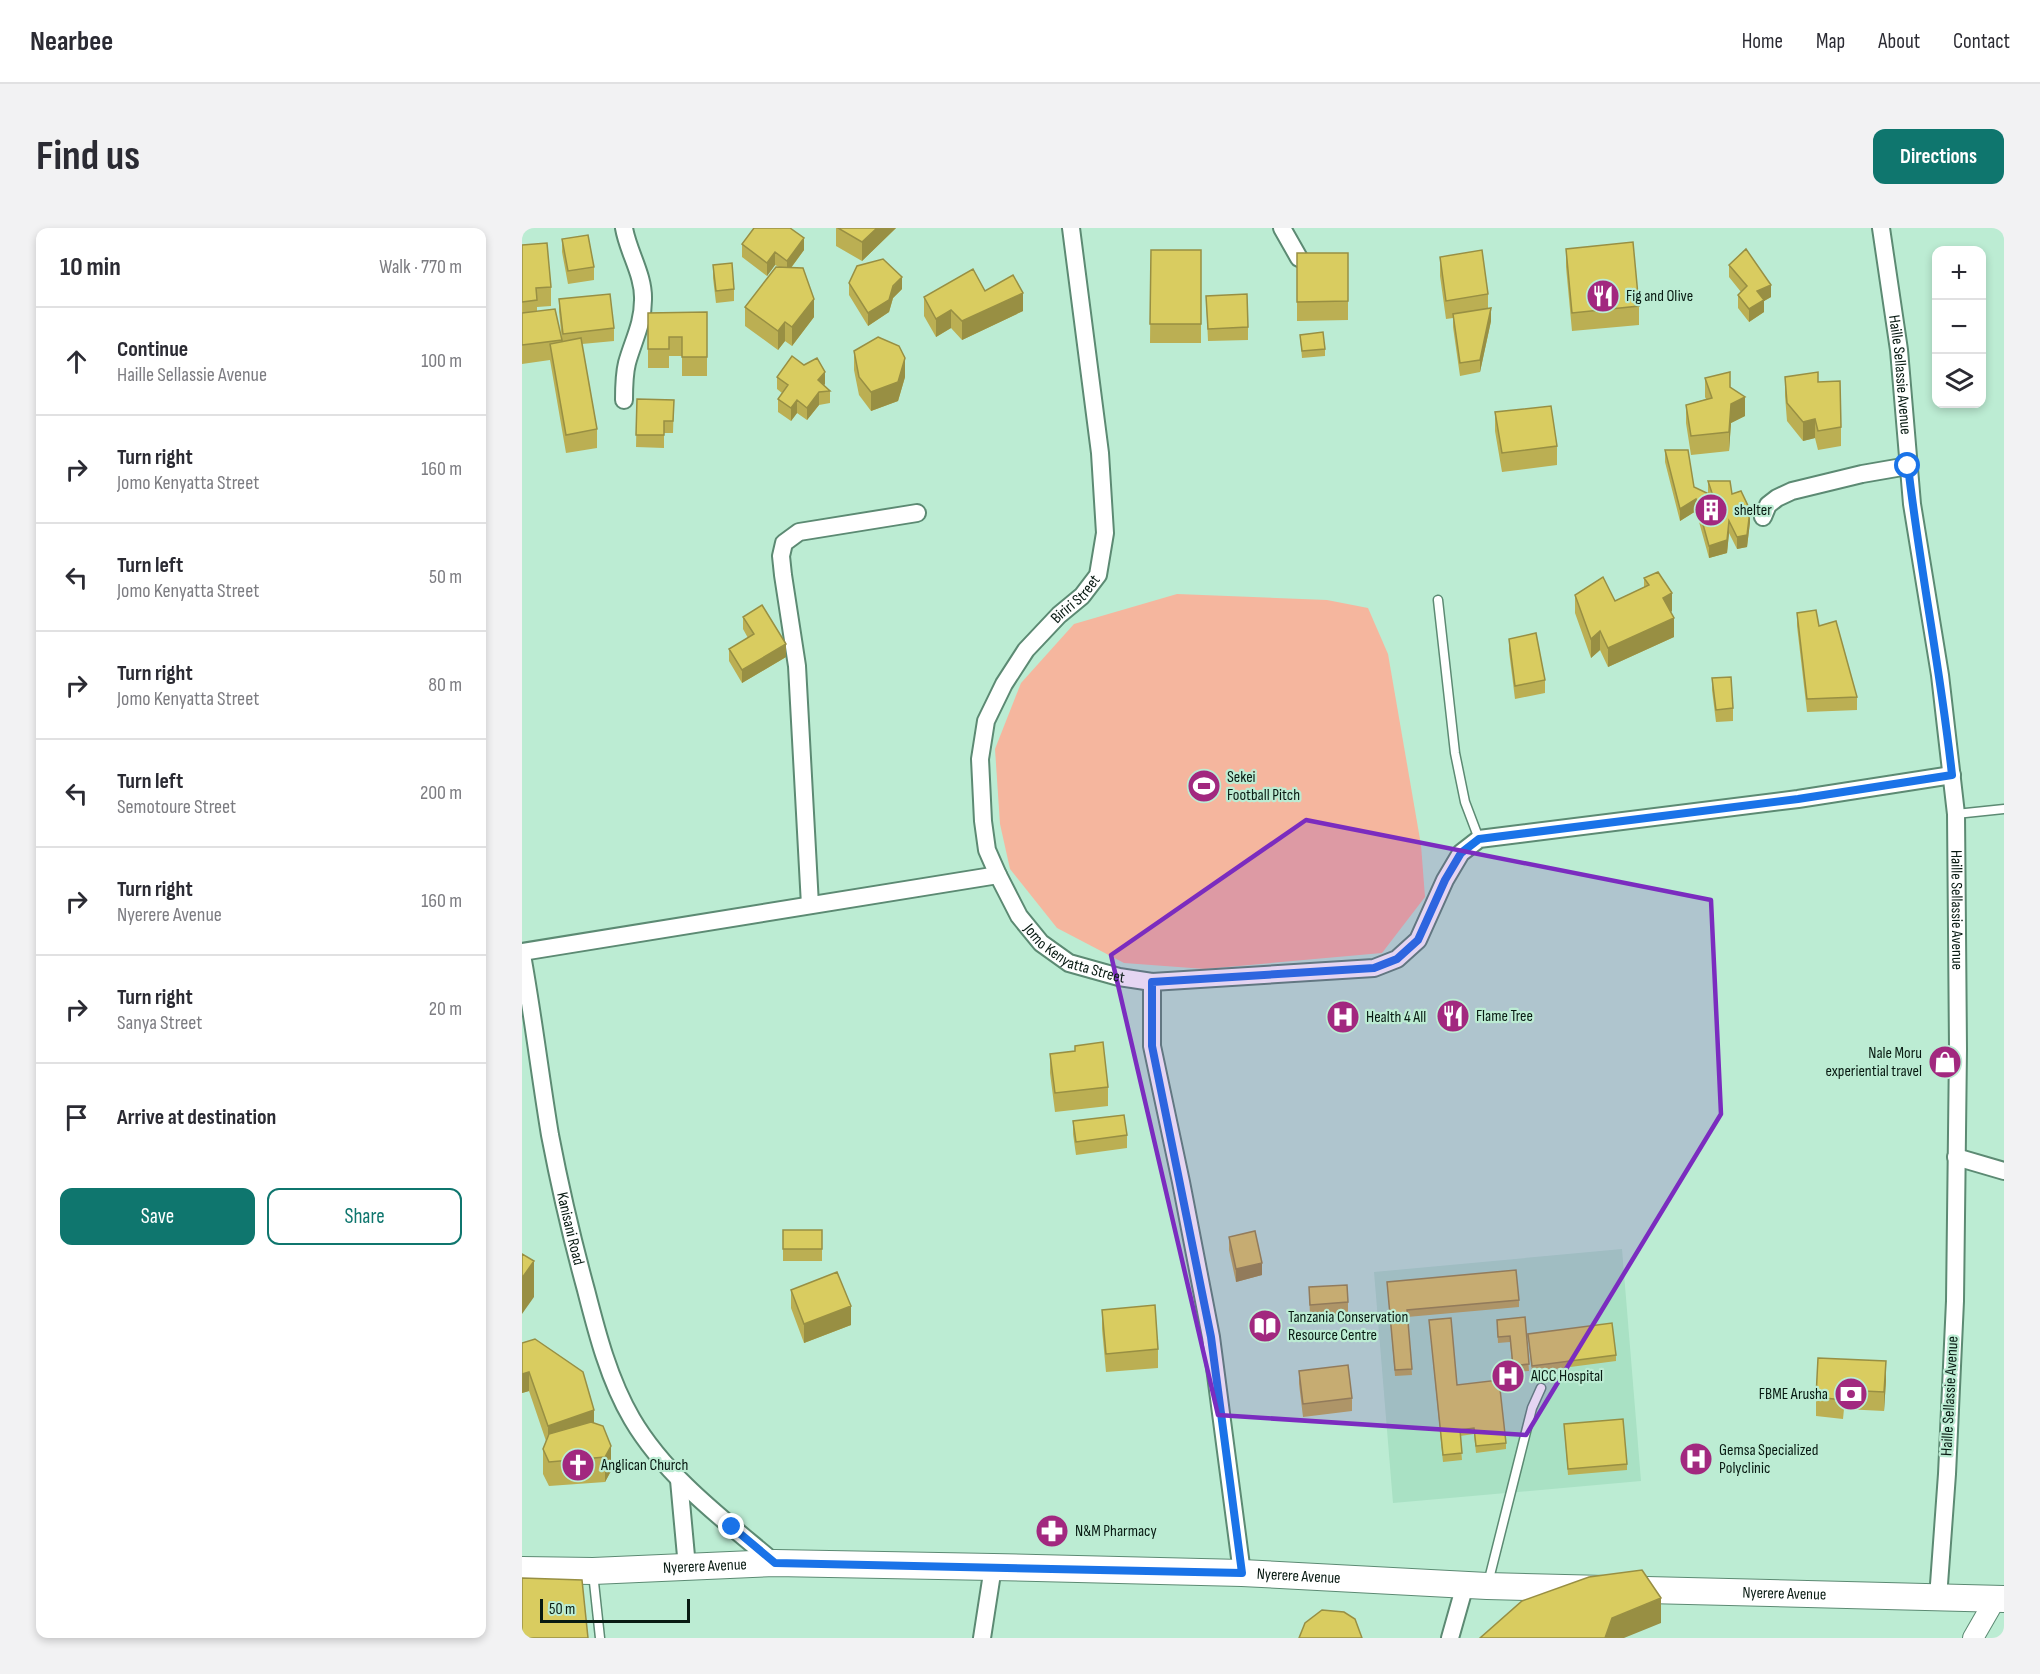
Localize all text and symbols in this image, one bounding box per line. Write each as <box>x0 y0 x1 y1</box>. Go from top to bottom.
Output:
text: Nearbee <box>30 25 113 58</box>
text: Home <box>1742 29 1783 54</box>
text: Map <box>1816 29 1845 54</box>
text: About <box>1878 29 1920 54</box>
text: Contact <box>1953 29 2010 54</box>
button: Directions <box>1873 129 2004 184</box>
text: Find us <box>36 131 140 182</box>
map controls <box>1932 246 1986 408</box>
button: + <box>1932 246 1986 300</box>
text: 10 min <box>60 252 121 283</box>
text: Walk · 770 m <box>379 255 462 279</box>
restaurant icon: Fig and Olive <box>1585 278 1621 314</box>
place label: Fig and Olive <box>1626 287 1693 306</box>
button: − <box>1932 300 1986 354</box>
street label: Haille Sellassie Avenue <box>1884 314 1916 435</box>
text: Continue <box>117 336 188 363</box>
icon: ahead <box>60 345 93 378</box>
text: 100 m <box>421 349 462 373</box>
button: layers <box>1932 354 1986 408</box>
text: Haille Sellassie Avenue <box>117 363 267 387</box>
text: Turn right <box>117 444 193 471</box>
route start <box>1894 452 1920 478</box>
icon: right <box>60 453 93 486</box>
text: 160 m <box>421 457 462 481</box>
text: Jomo Kenyatta Street <box>117 471 259 495</box>
building icon: shelter <box>1693 492 1729 528</box>
place label: shelter <box>1734 501 1772 520</box>
text: Turn left <box>117 552 183 579</box>
icon: left <box>60 561 93 594</box>
text: 50 m <box>429 565 462 589</box>
street label: Biriri Street <box>1047 571 1104 627</box>
text: Jomo Kenyatta Street <box>117 579 259 603</box>
text: Turn right <box>117 660 193 687</box>
icon: right <box>60 669 93 702</box>
text: 80 m <box>428 673 462 697</box>
text: Jomo Kenyatta Street <box>117 687 259 711</box>
text: Turn left <box>117 768 183 795</box>
sports icon: Sekei Football Pitch <box>1186 768 1222 804</box>
place label: Sekei Football Pitch <box>1227 768 1300 805</box>
icon: left <box>60 777 93 810</box>
text: 200 m <box>420 781 462 805</box>
text: Semotoure Street <box>117 795 236 819</box>
street label: Haille Sellassie Avenue <box>1947 850 1967 970</box>
text: Turn right <box>117 876 193 903</box>
icon: right <box>60 885 93 918</box>
text: 160 m <box>421 889 462 913</box>
text: Nyerere Avenue <box>117 903 222 927</box>
street label: Jomo Kenyatta Street <box>1019 919 1126 987</box>
text: Turn right <box>117 984 193 1011</box>
icon: right <box>60 993 93 1026</box>
text: 20 m <box>429 997 462 1021</box>
restaurant icon: Flame Tree <box>1435 998 1471 1034</box>
hospital icon: Health 4 All <box>1325 999 1361 1035</box>
place label: Flame Tree <box>1476 1007 1533 1026</box>
place label: Health 4 All <box>1366 1008 1426 1027</box>
text: Sanya Street <box>117 1011 202 1035</box>
place label: Nale Moru experiential travel <box>1826 1044 1922 1081</box>
shop icon: Nale Moru experiential travel <box>1927 1044 1963 1080</box>
icon: arrive <box>60 1101 93 1134</box>
text: Arrive at destination <box>117 1104 276 1131</box>
button: Save <box>60 1188 255 1245</box>
button: Share <box>267 1188 462 1245</box>
street label: Kanisani Road <box>553 1190 588 1267</box>
library icon: Tanzania Conservation Resource Centre <box>1247 1308 1283 1344</box>
place label: Tanzania Conservation Resource Centre <box>1288 1308 1408 1345</box>
street label: Haille Sellassie Avenue <box>1937 1336 1963 1456</box>
hospital icon: AICC Hospital <box>1490 1358 1526 1394</box>
place label: AICC Hospital <box>1530 1367 1603 1386</box>
bank icon: FBME Arusha <box>1833 1376 1869 1412</box>
place label: FBME Arusha <box>1759 1385 1828 1404</box>
hospital icon: Gemsa Specialized Polyclinic <box>1678 1441 1714 1477</box>
place label: Gemsa Specialized Polyclinic <box>1719 1441 1818 1478</box>
church icon: Anglican Church <box>560 1447 596 1483</box>
place label: Anglican Church <box>600 1456 688 1475</box>
route end <box>718 1513 744 1539</box>
pharmacy icon: N&M Pharmacy <box>1034 1513 1070 1549</box>
place label: N&M Pharmacy <box>1075 1522 1157 1541</box>
street label: Nyerere Avenue <box>663 1555 747 1577</box>
street label: Nyerere Avenue <box>1256 1564 1341 1588</box>
street label: Nyerere Avenue <box>1742 1583 1826 1604</box>
scale bar <box>540 1596 690 1624</box>
text: 50 m <box>549 1600 575 1619</box>

